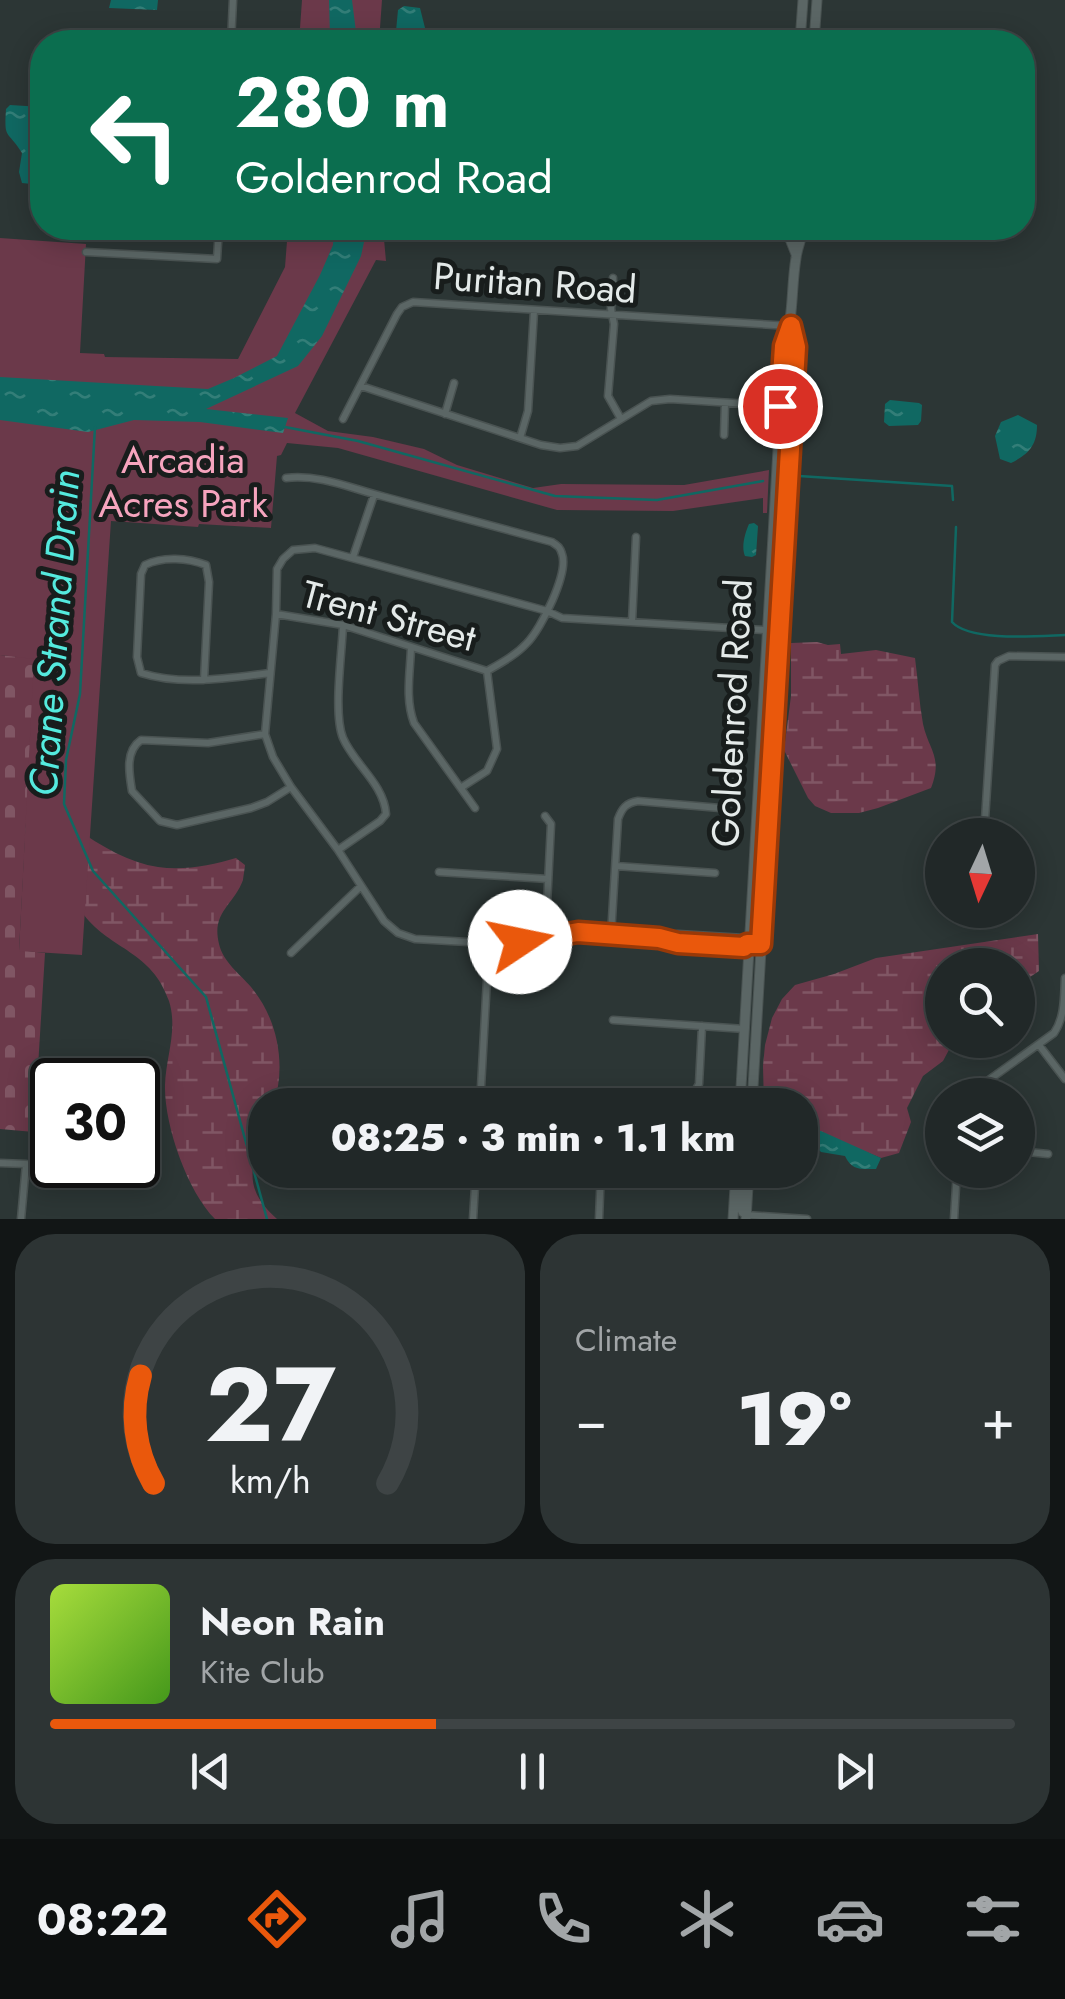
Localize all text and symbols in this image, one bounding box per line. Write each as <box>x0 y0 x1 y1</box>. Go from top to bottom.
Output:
text: 280 m <box>235 52 450 153</box>
icon: left <box>70 70 200 200</box>
text: Goldenrod Road <box>235 145 553 210</box>
street label: Puritan Road <box>432 248 639 317</box>
pin <box>738 364 823 449</box>
icon: arrive <box>753 379 808 434</box>
park label: Arcadia Acres Park <box>98 432 268 531</box>
water label: Crane Strand Drain <box>14 468 94 798</box>
street label: Trent Street <box>296 566 482 665</box>
street label: Goldenrod Road <box>697 578 766 848</box>
north arrow <box>925 818 1035 928</box>
map controls <box>925 818 1035 1188</box>
position arrow <box>468 890 572 994</box>
button: search <box>925 948 1035 1058</box>
speed limit sign: 30 <box>30 1058 160 1188</box>
button: layers <box>925 1078 1035 1188</box>
text: 08:25 · 3 min · 1.1 km <box>331 1110 735 1165</box>
text: Climate <box>575 1317 677 1363</box>
text: 27 <box>205 1330 336 1480</box>
text: 19° <box>737 1365 852 1473</box>
text: − <box>575 1380 607 1460</box>
text: + <box>981 1380 1015 1460</box>
text: km/h <box>230 1455 310 1506</box>
text: Neon Rain <box>200 1594 385 1649</box>
text: Kite Club <box>200 1649 324 1695</box>
icon: previous <box>183 1744 238 1799</box>
icon: pause <box>505 1744 560 1799</box>
icon: next <box>827 1744 882 1799</box>
icon: directions <box>242 1884 312 1954</box>
icon: music <box>385 1884 455 1954</box>
icon: phone <box>528 1884 598 1954</box>
icon: climate <box>672 1884 742 1954</box>
icon: car <box>815 1884 885 1954</box>
icon: filters <box>958 1884 1028 1954</box>
text: 08:22 <box>37 1887 168 1952</box>

